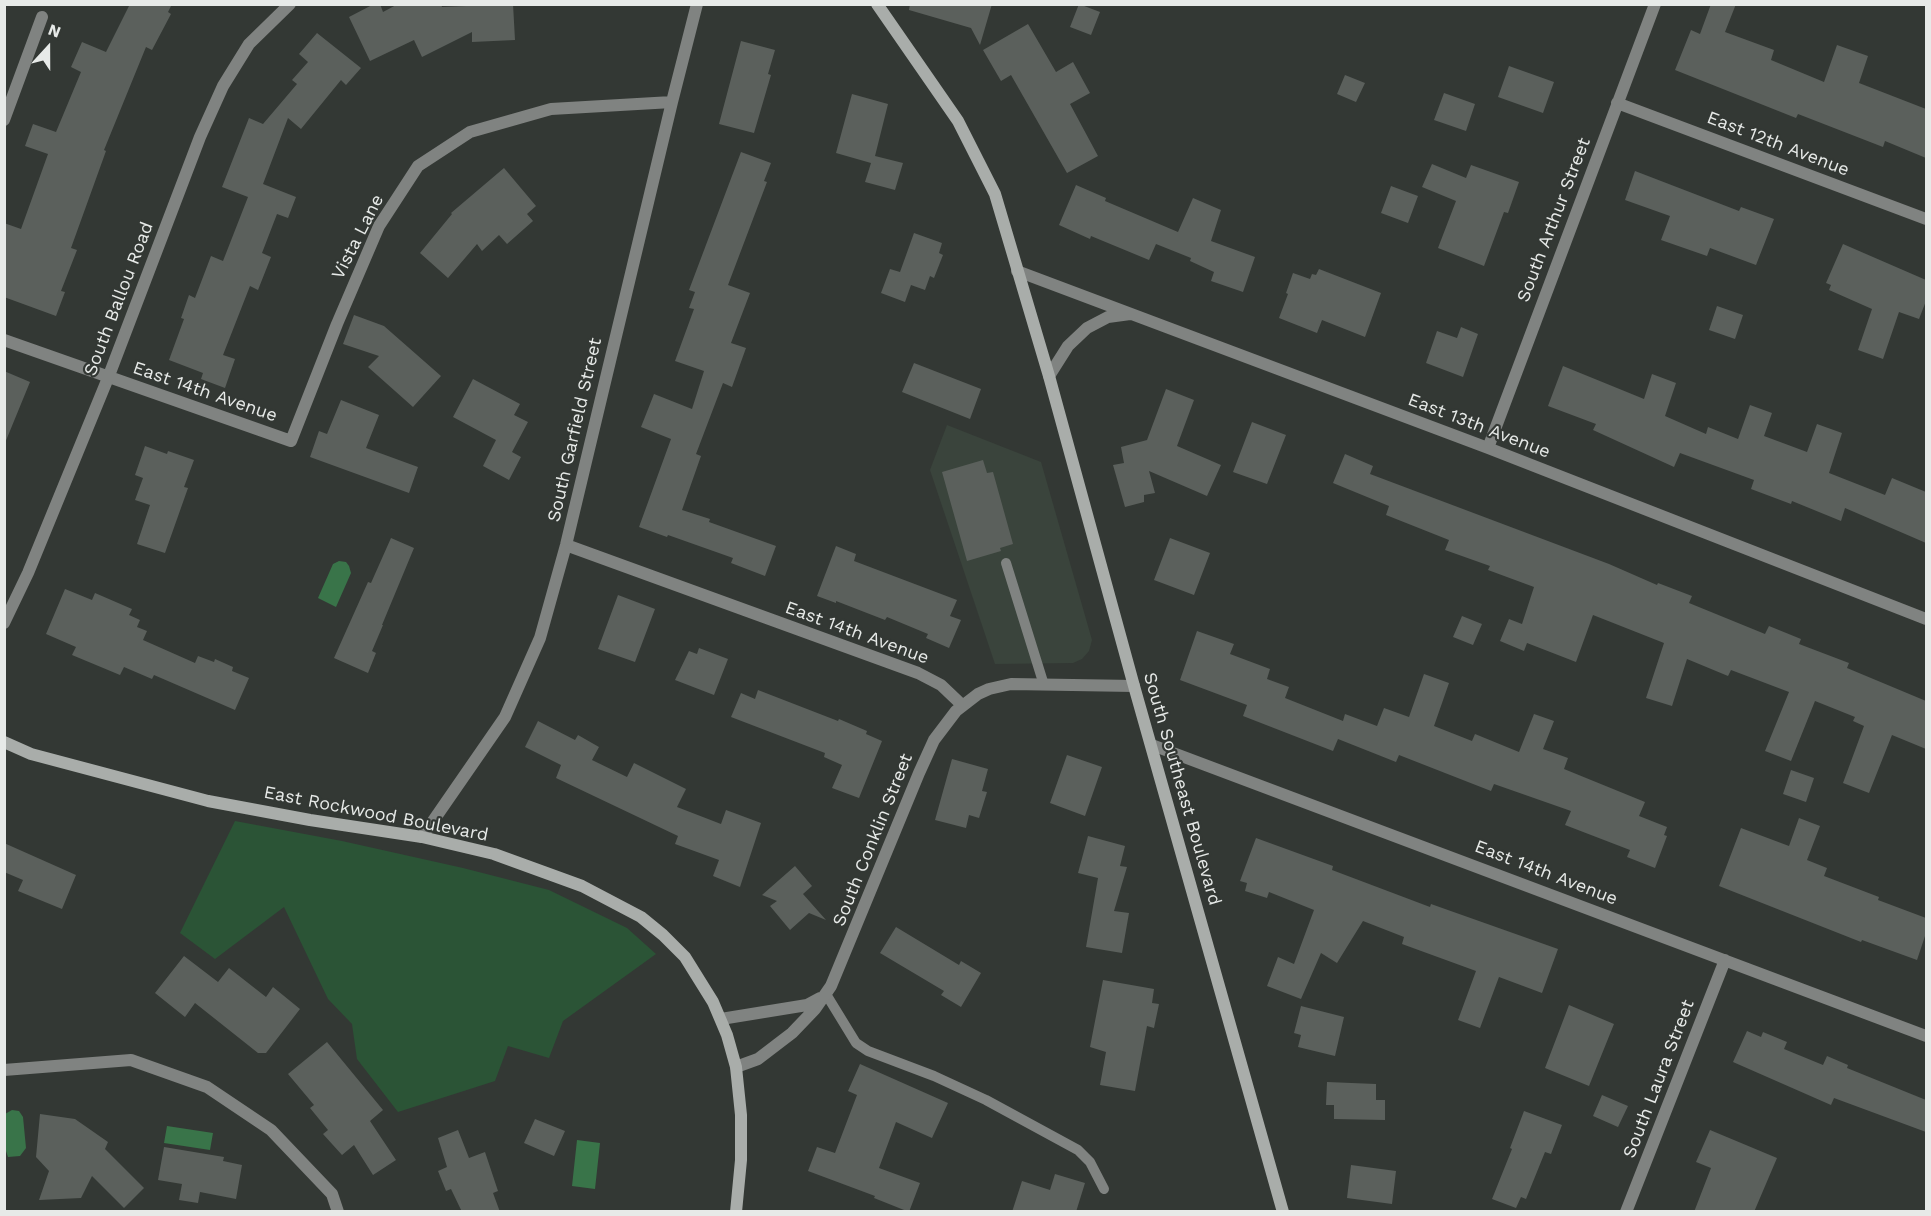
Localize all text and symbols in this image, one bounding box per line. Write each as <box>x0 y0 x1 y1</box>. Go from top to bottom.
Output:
north arrow <box>18 18 78 78</box>
text: N <box>46 20 64 42</box>
street label: East 12th Avenue <box>1704 107 1852 181</box>
street label: South Arthur Street <box>1513 135 1595 305</box>
street label: Vista Lane <box>327 191 389 283</box>
street label: South Ballou Road <box>80 219 158 379</box>
street label: South Garfield Street <box>543 336 607 524</box>
street label: East 14th Avenue <box>130 357 280 427</box>
street label: East 13th Avenue <box>1405 389 1553 463</box>
street label: East 14th Avenue <box>782 597 932 669</box>
street label: South Southeast Boulevard <box>1138 670 1226 908</box>
street label: South Conklin Street <box>828 750 918 930</box>
street label: East Rockwood Boulevard <box>262 782 490 846</box>
street label: East 14th Avenue <box>1471 836 1621 910</box>
street label: South Laura Street <box>1619 997 1699 1161</box>

